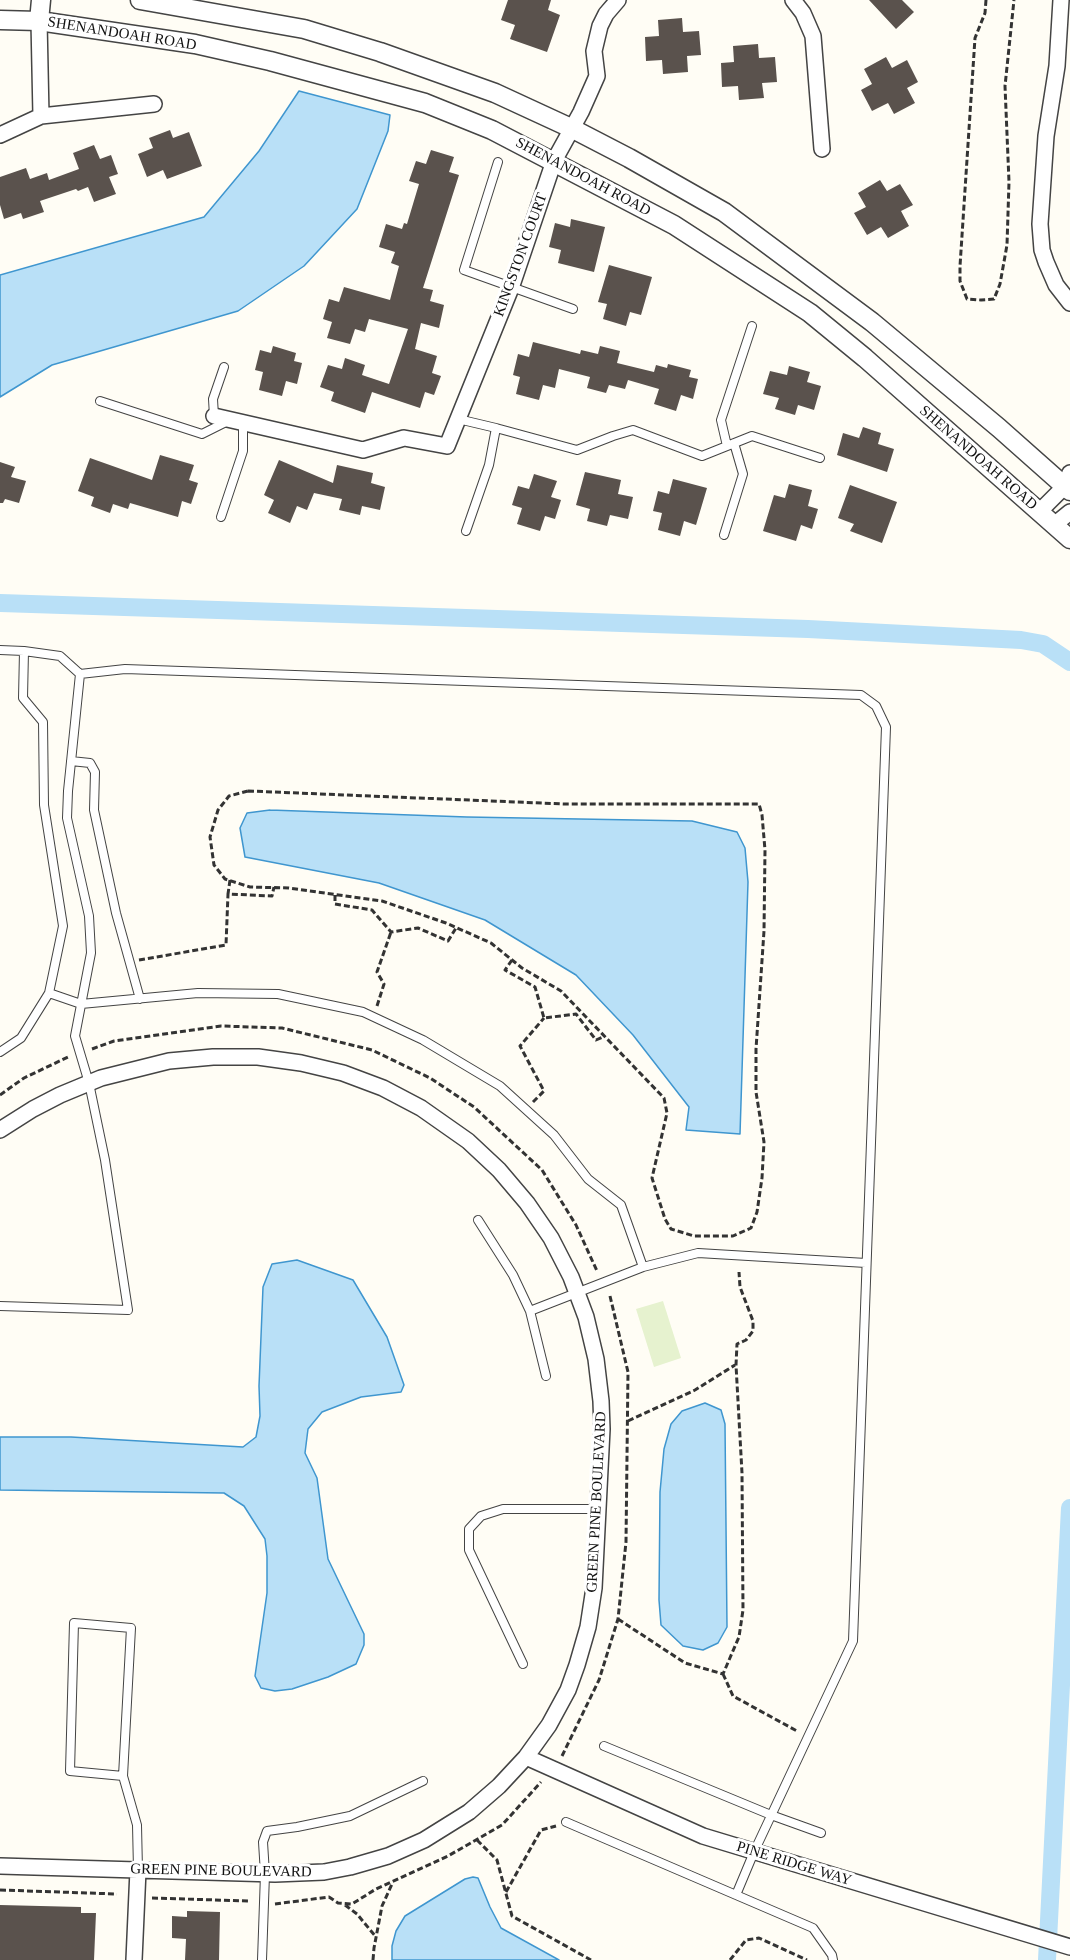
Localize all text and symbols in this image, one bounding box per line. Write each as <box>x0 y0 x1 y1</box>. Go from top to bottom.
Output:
street label: SHENANDOAH ROAD <box>46 13 198 55</box>
street label: SHENANDOAH ROAD <box>512 134 654 220</box>
street label: KINGSTON COURT <box>490 191 552 319</box>
street label: SHENANDOAH ROAD <box>915 402 1041 514</box>
street label: GREEN PINE BOULEVARD <box>583 1411 611 1593</box>
street label: PINE RIDGE WAY <box>734 1838 854 1890</box>
street label: GREEN PINE BOULEVARD <box>130 1860 312 1882</box>

